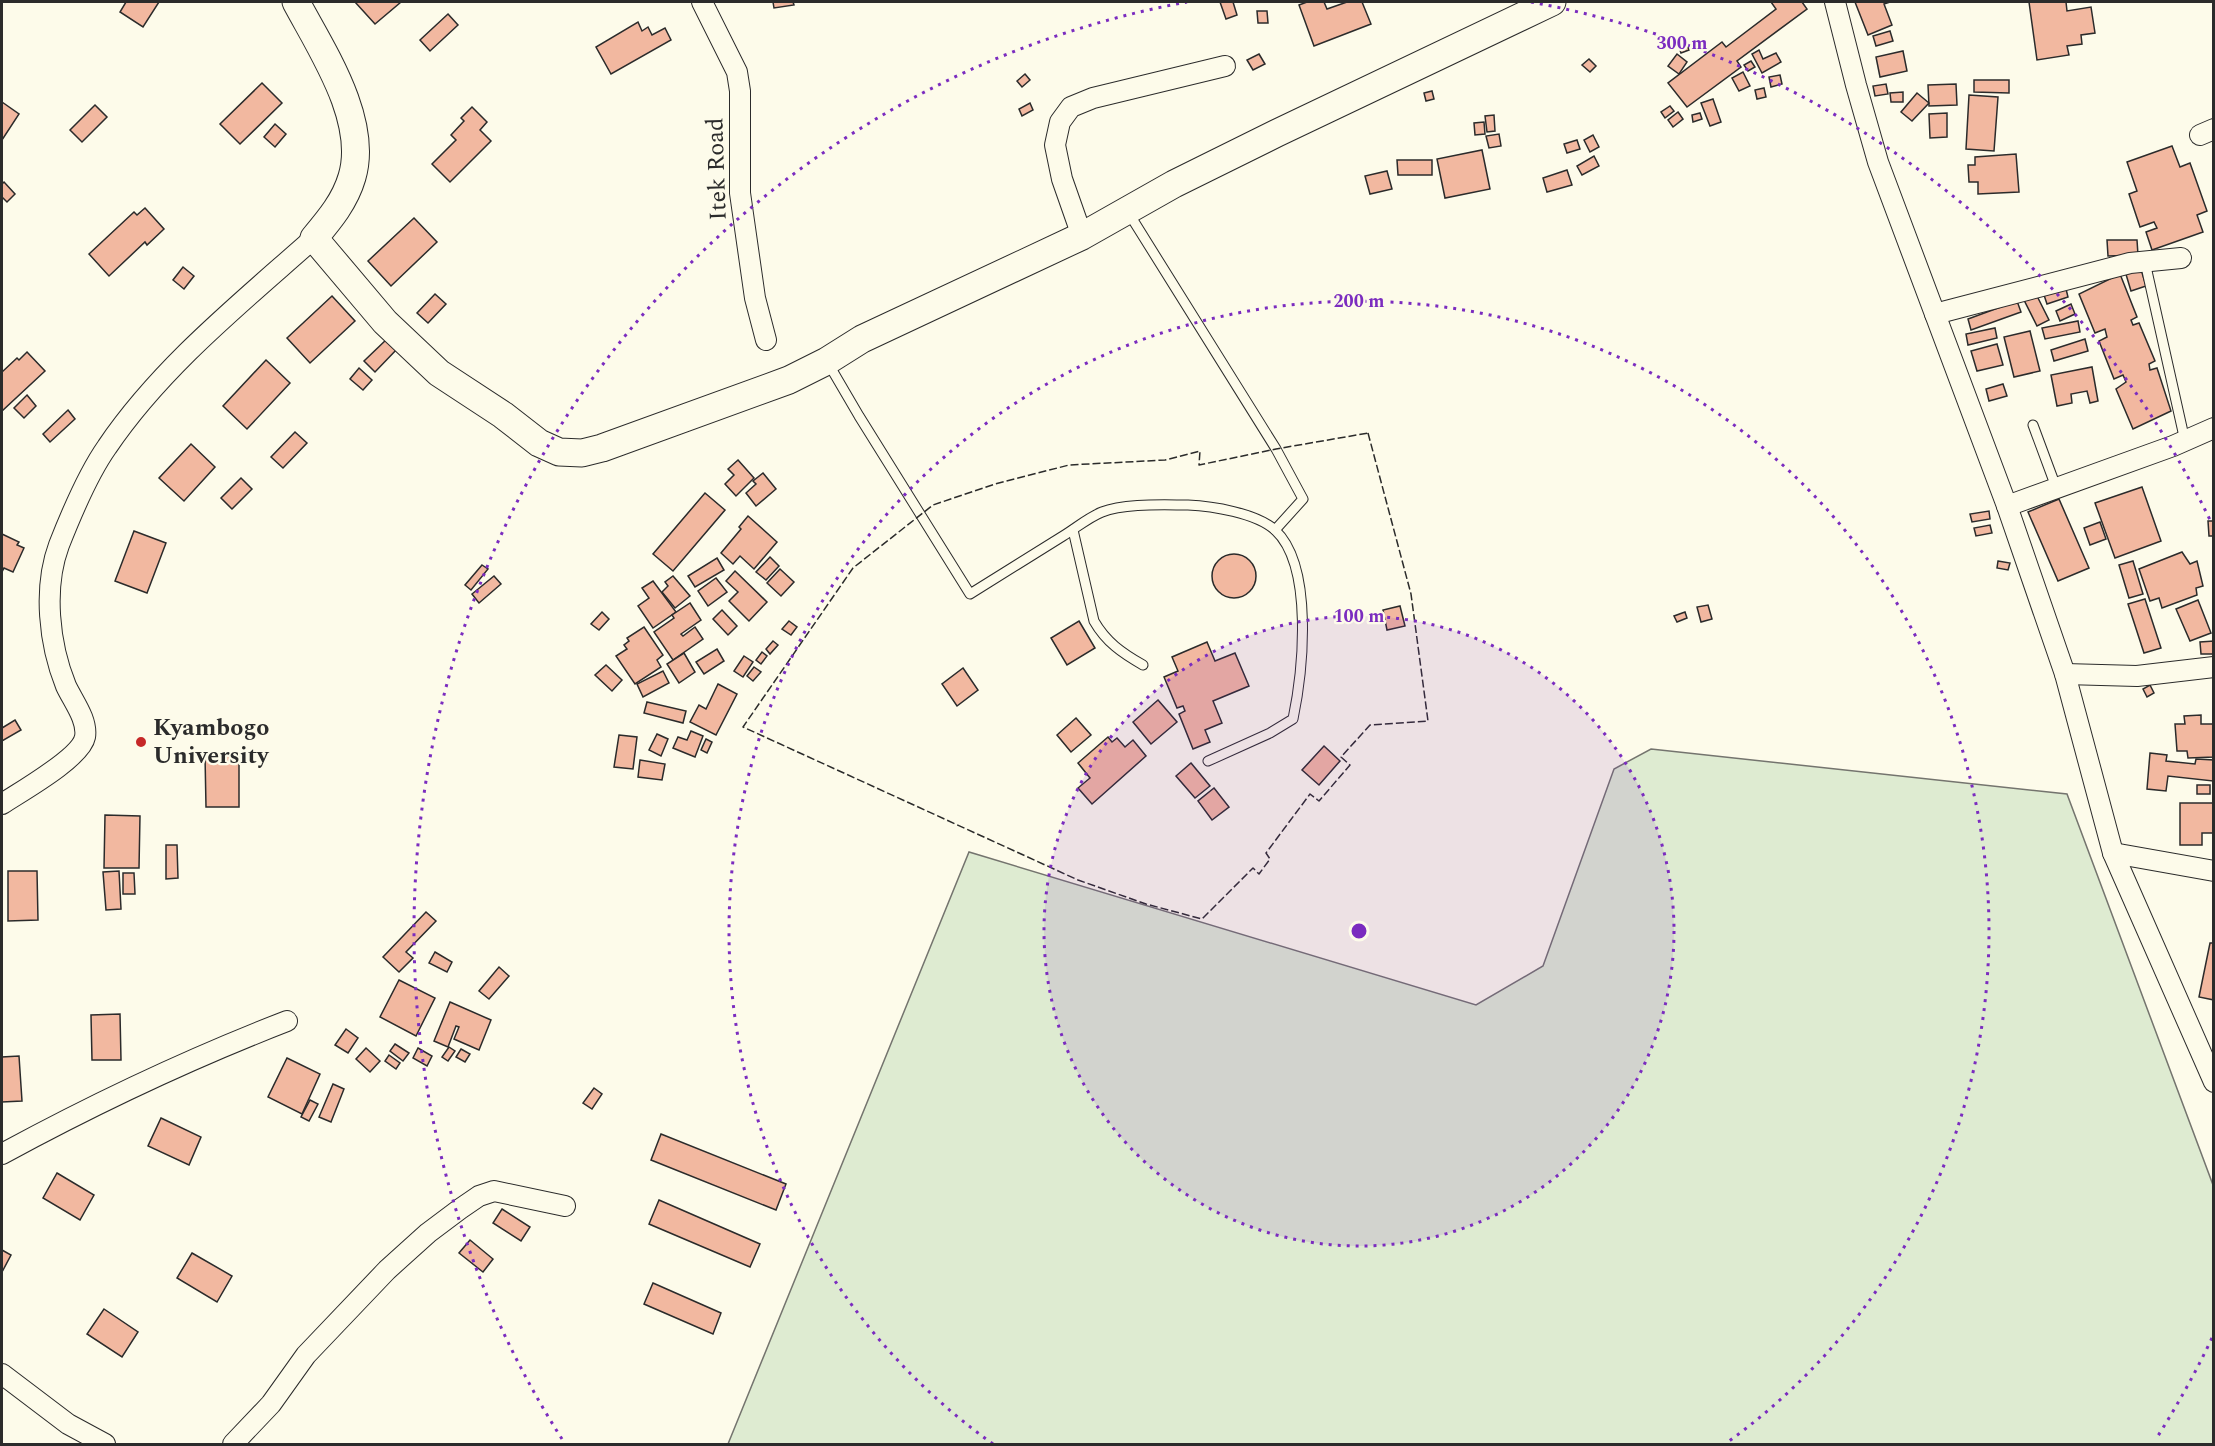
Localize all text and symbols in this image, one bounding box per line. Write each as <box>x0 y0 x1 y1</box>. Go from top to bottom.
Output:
text: 300 m <box>1656 30 1708 57</box>
street label: Itek Road <box>697 117 737 221</box>
text: 200 m <box>1333 288 1385 315</box>
text: 100 m <box>1333 603 1385 630</box>
place label: Kyambogo University <box>153 710 270 774</box>
marker: Kyambogo University <box>134 735 148 749</box>
centre of rings <box>1349 921 1369 941</box>

